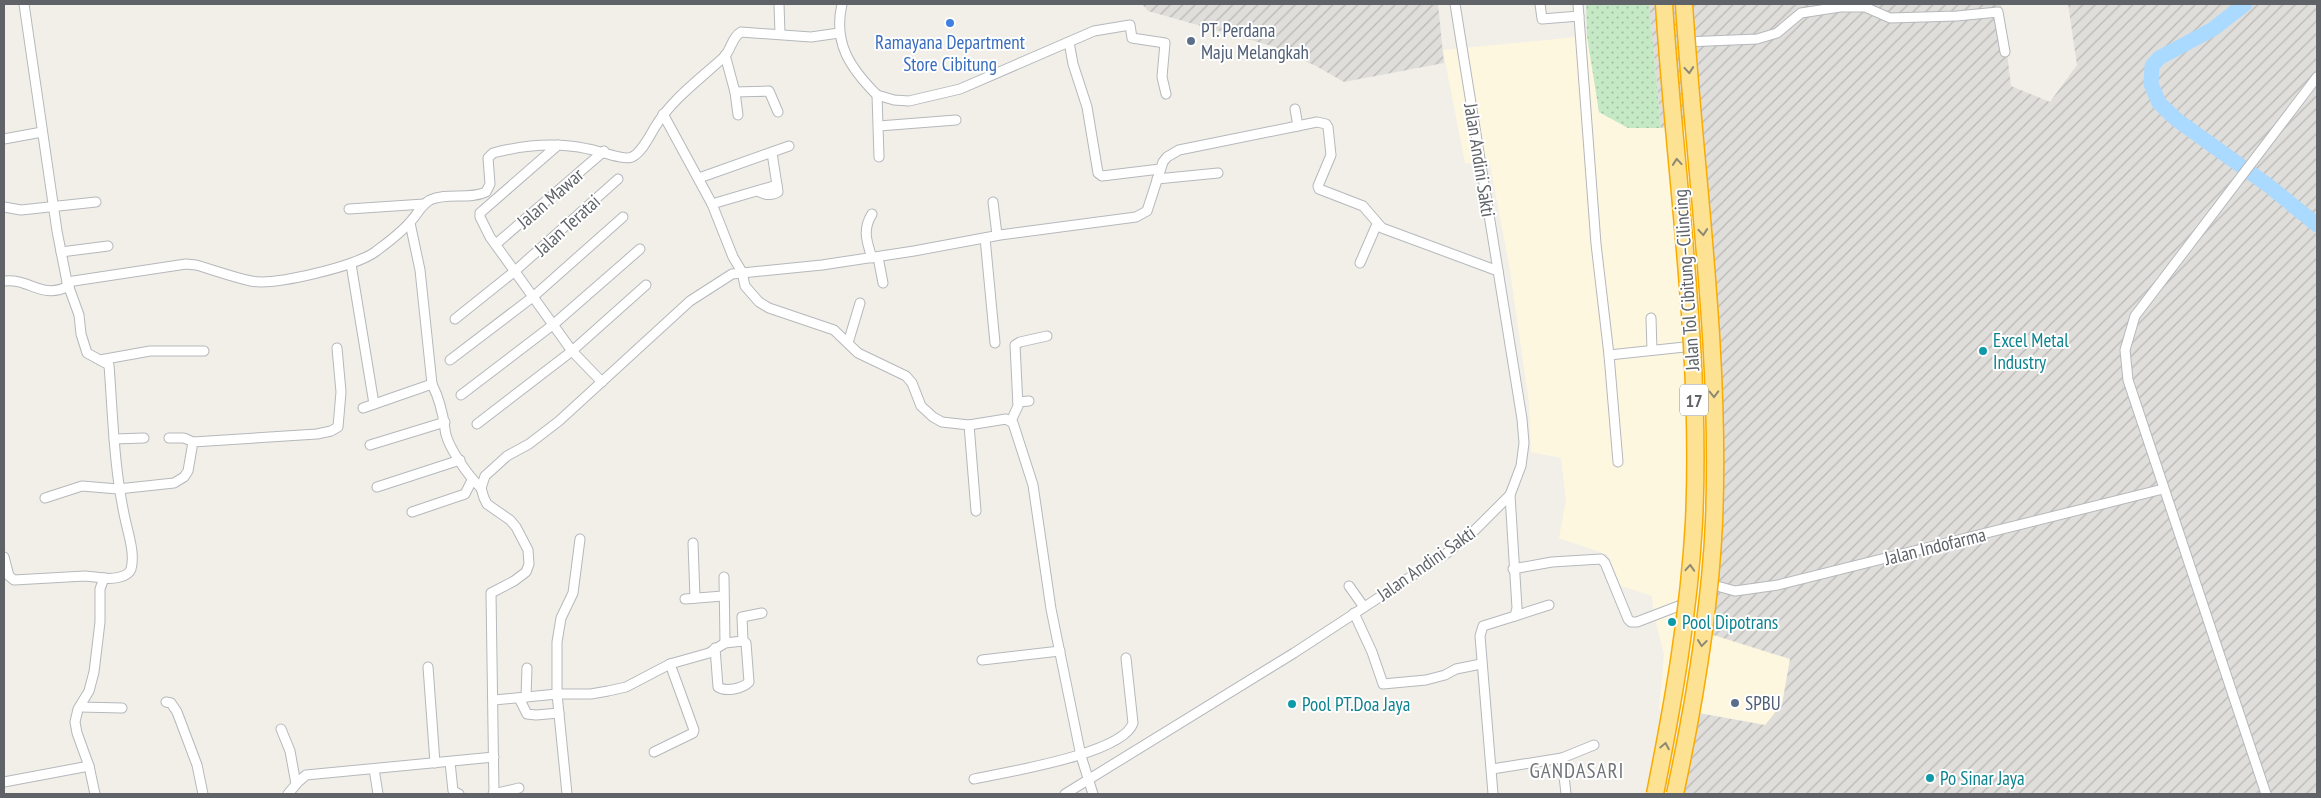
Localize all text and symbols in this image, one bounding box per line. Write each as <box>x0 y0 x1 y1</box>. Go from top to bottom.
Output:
marker: Ramayana Department Store Cibitung <box>944 17 956 29</box>
place label: PT. Perdana Maju Melangkah <box>1201 18 1309 64</box>
place label: Ramayana Department Store Cibitung <box>875 30 1026 76</box>
marker: PT. Perdana Maju Melangkah <box>1185 35 1197 47</box>
one-way arrow <box>1683 66 1694 74</box>
street label: Jalan Andini Sakti <box>1459 100 1501 219</box>
one-way arrow <box>1672 157 1683 165</box>
street label: Jalan Mawar <box>511 162 589 234</box>
street label: Jalan Teratai <box>528 189 605 261</box>
street label: Jalan Tol Cibitung–Cilincing <box>1668 189 1704 372</box>
one-way arrow <box>1697 228 1708 236</box>
place label: Excel Metal Industry <box>1993 328 2069 374</box>
marker: Excel Metal Industry <box>1977 345 1989 357</box>
road number: 17 <box>1680 384 1708 416</box>
one-way arrow <box>1709 390 1719 398</box>
street label: Jalan Andini Sakti <box>1371 520 1480 606</box>
street label: Jalan Indofarma <box>1881 522 1988 570</box>
one-way arrow <box>1684 564 1695 572</box>
place label: Pool Dipotrans <box>1682 610 1778 634</box>
marker: Pool Dipotrans <box>1666 616 1678 628</box>
one-way arrow <box>1697 640 1708 648</box>
place label: SPBU <box>1745 691 1781 715</box>
place label: Pool PT.Doa Jaya <box>1302 692 1410 716</box>
marker: SPBU <box>1729 697 1741 709</box>
marker: Pool PT.Doa Jaya <box>1286 698 1298 710</box>
one-way arrow <box>1659 742 1669 751</box>
district label: GANDASARI <box>1530 757 1624 784</box>
place label: Po Sinar Jaya <box>1940 766 2025 790</box>
marker: Po Sinar Jaya <box>1924 772 1936 784</box>

